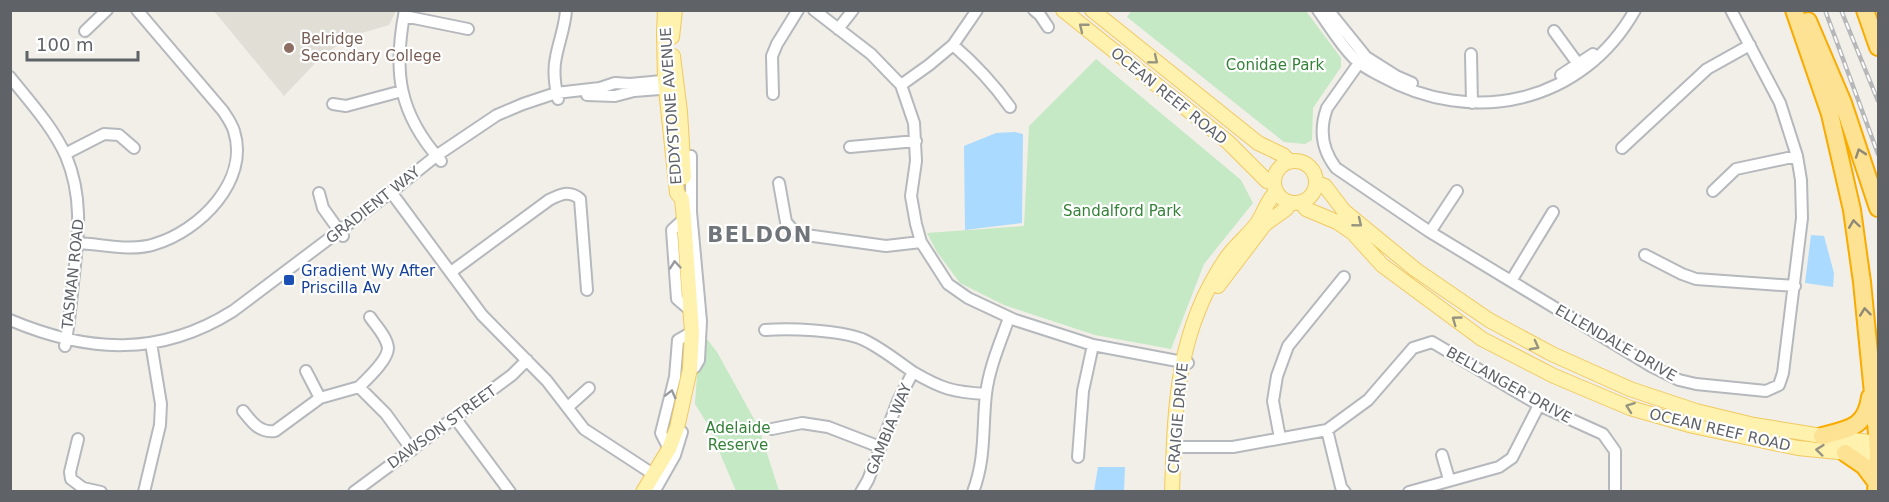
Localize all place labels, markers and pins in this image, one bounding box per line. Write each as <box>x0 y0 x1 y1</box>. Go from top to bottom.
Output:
place label: Belridge Secondary College <box>301 30 441 65</box>
marker: Belridge Secondary College <box>282 41 296 55</box>
place label: Gradient Wy After Priscilla Av <box>301 262 436 297</box>
marker: Gradient Wy After Priscilla Av <box>282 273 296 287</box>

